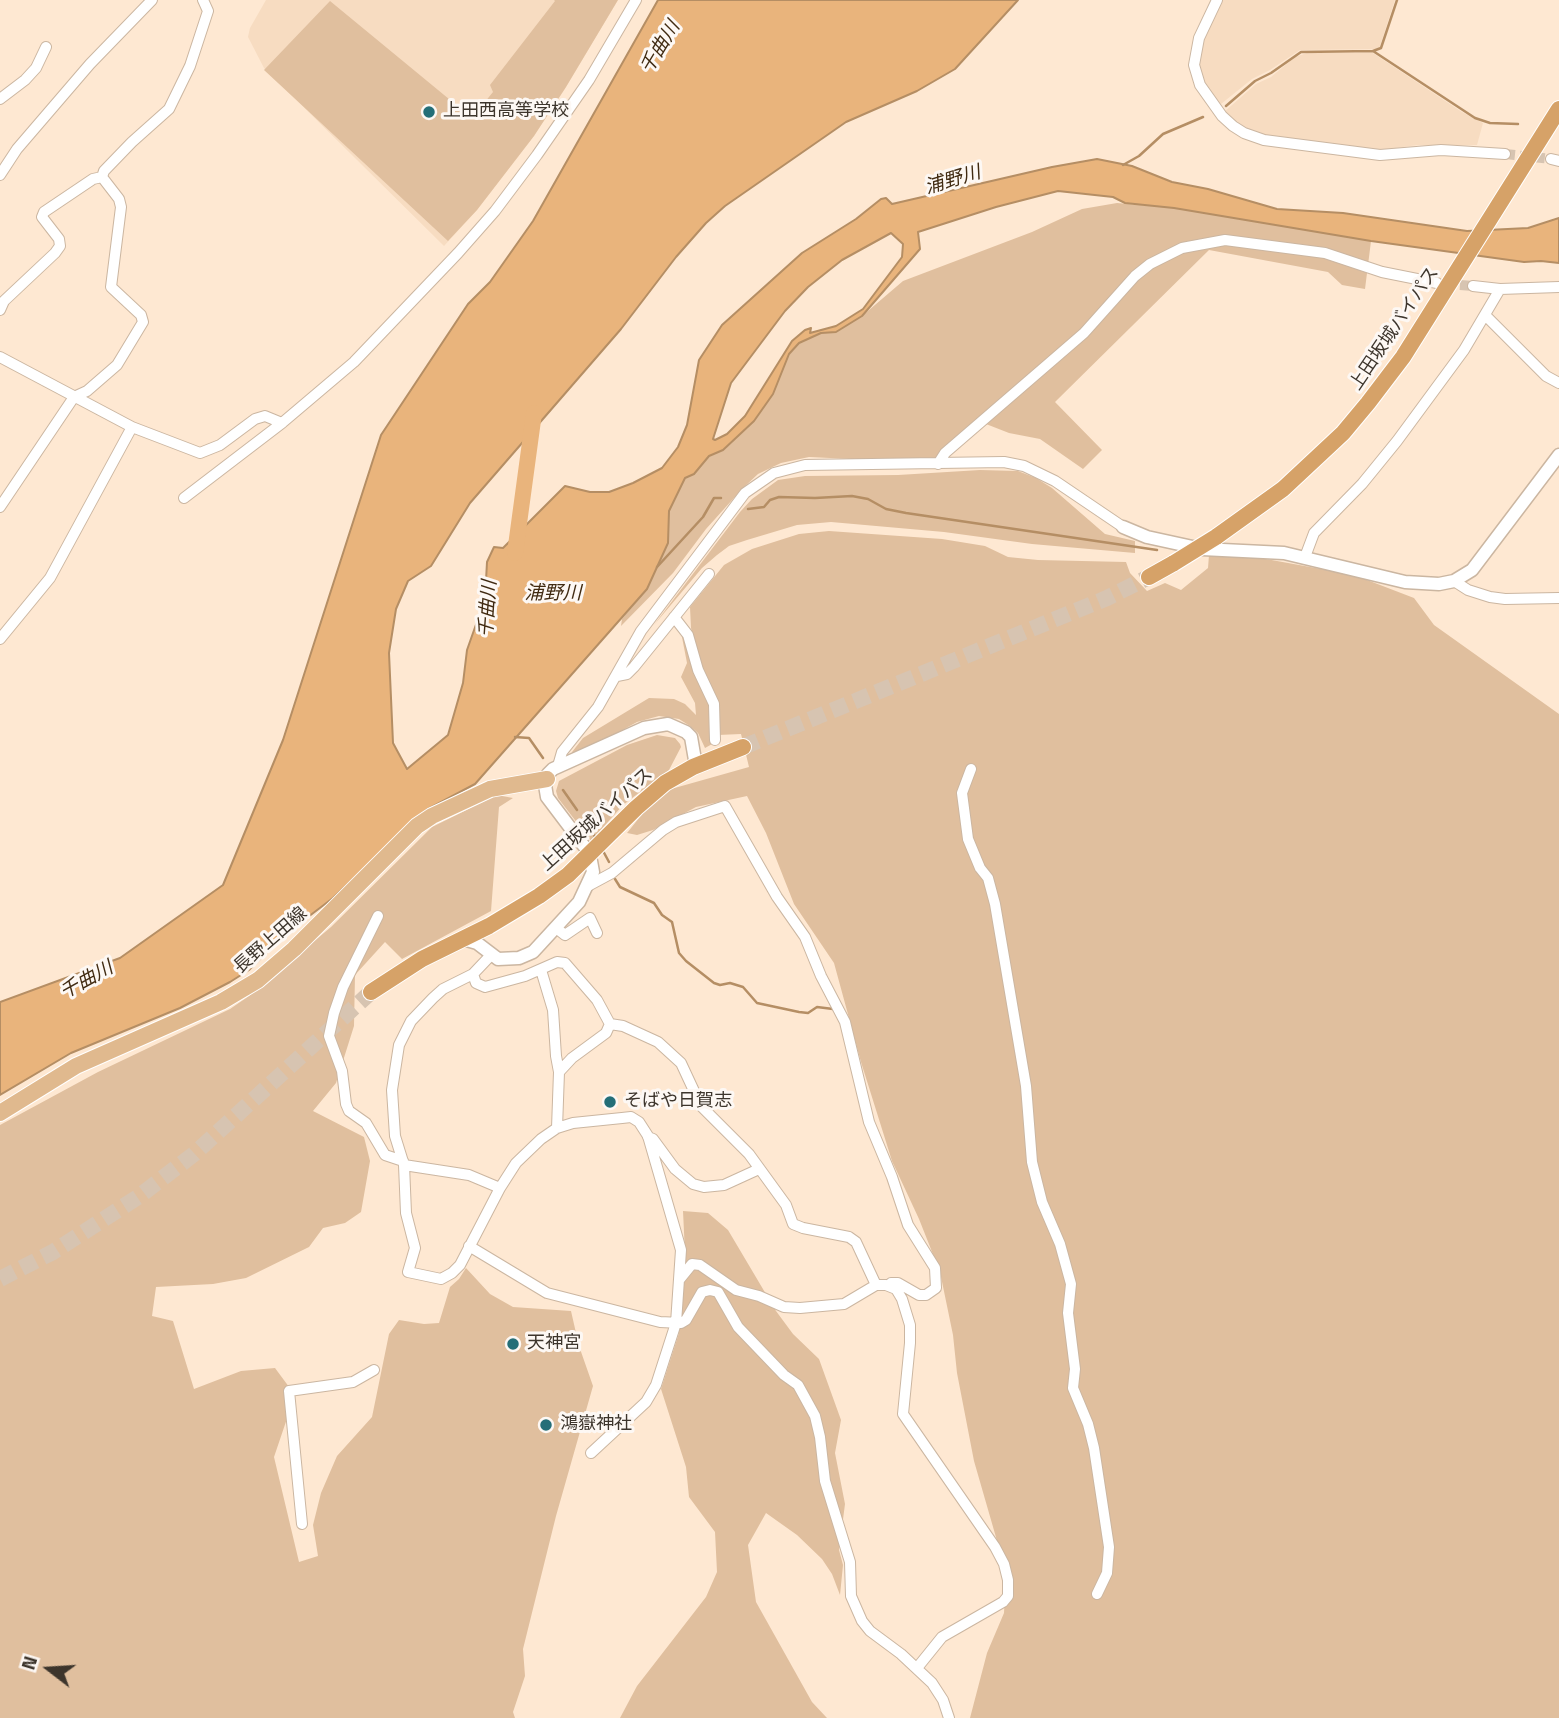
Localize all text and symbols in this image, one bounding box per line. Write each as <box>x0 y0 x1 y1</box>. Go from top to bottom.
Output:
water label: 千曲川 <box>637 18 685 78</box>
place label: 上田西高等学校 <box>443 101 569 123</box>
marker: 上田西高等学校 <box>421 104 437 120</box>
water label: 浦野川 <box>922 162 984 200</box>
street label: 上田坂城バイパス <box>1346 263 1444 395</box>
water label: 千曲川 <box>476 580 502 638</box>
water label: 浦野川 <box>525 583 581 605</box>
street label: 上田坂城バイパス <box>536 764 658 876</box>
street label: 長野上田線 <box>230 903 312 979</box>
water label: 千曲川 <box>57 957 117 1005</box>
place label: そばや日賀志 <box>624 1091 732 1113</box>
marker: そばや日賀志 <box>602 1094 618 1110</box>
place label: 天神宮 <box>527 1333 581 1355</box>
marker: 天神宮 <box>505 1336 521 1352</box>
place label: 鴻嶽神社 <box>560 1414 632 1436</box>
marker: 鴻嶽神社 <box>538 1417 554 1433</box>
north arrow <box>14 1634 84 1704</box>
text: N <box>13 1652 44 1673</box>

